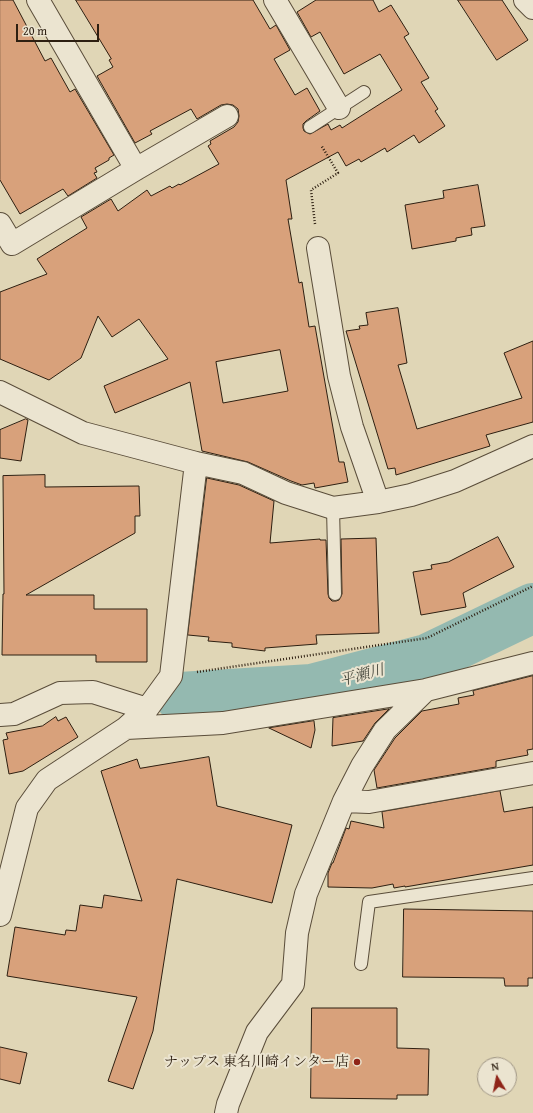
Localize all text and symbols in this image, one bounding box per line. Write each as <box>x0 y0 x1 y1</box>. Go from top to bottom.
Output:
scale bar <box>18 16 101 42</box>
text: 20 m <box>23 22 47 39</box>
water label: 平瀬川 <box>338 661 386 691</box>
place label: ナップス 東名川崎インター店 <box>164 1054 349 1070</box>
marker: ナップス 東名川崎インター店 <box>352 1057 362 1067</box>
north arrow <box>477 1057 517 1097</box>
text: N <box>490 1058 500 1075</box>

